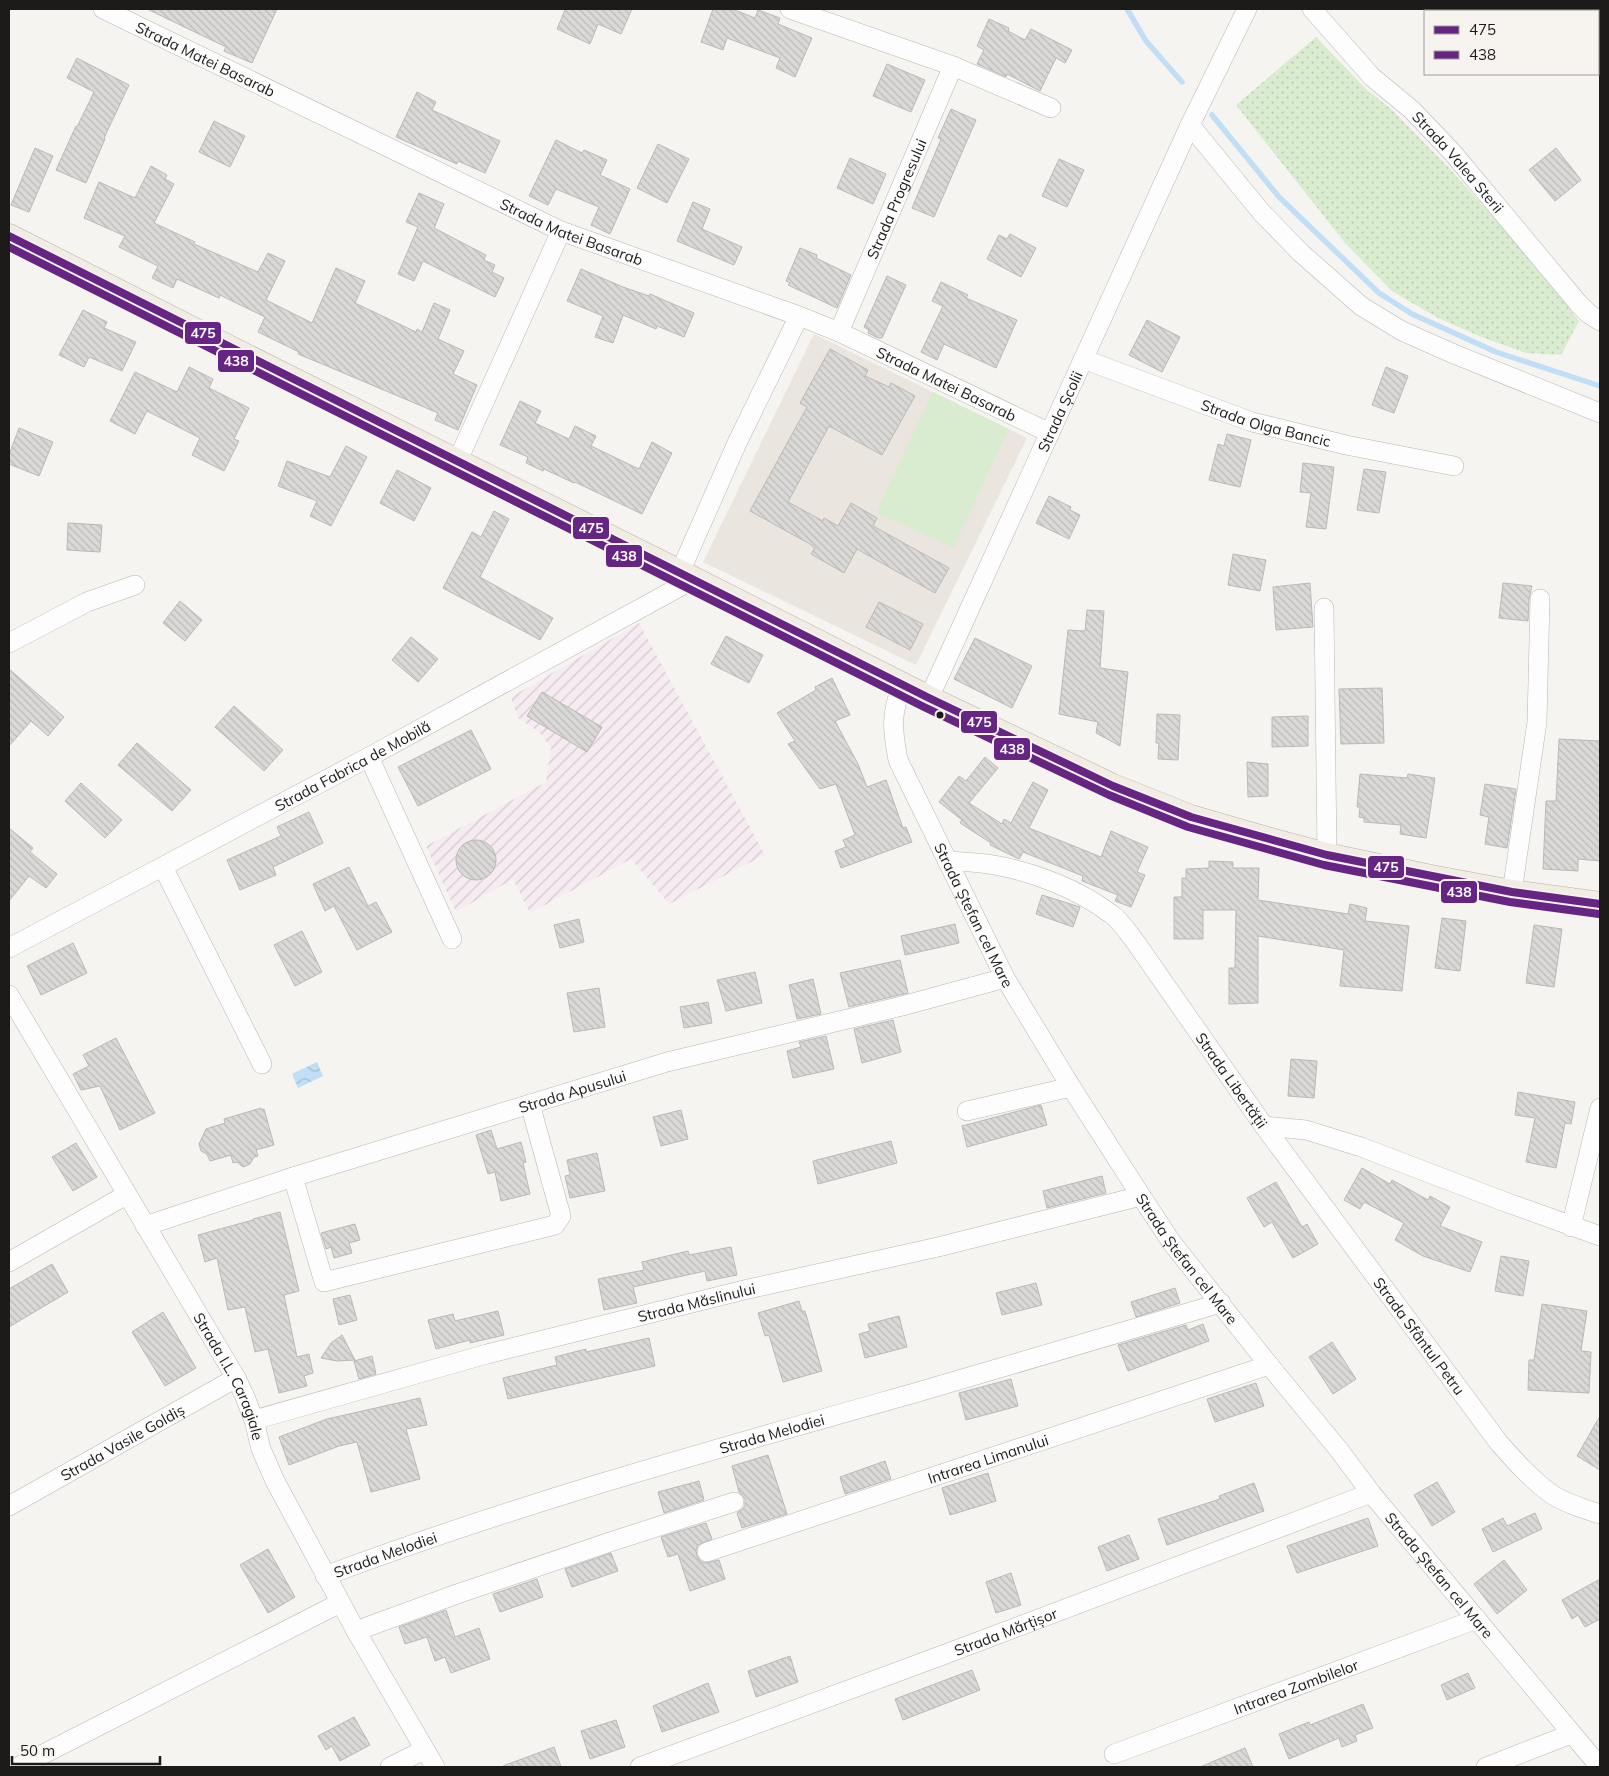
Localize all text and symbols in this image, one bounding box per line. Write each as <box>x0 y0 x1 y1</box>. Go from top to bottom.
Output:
legend <box>1424 10 1599 75</box>
street label: Strada Matei Basarab <box>133 17 278 101</box>
text: 475 <box>1469 20 1496 39</box>
text: 438 <box>1469 45 1496 64</box>
street label: Strada Valea Sterii <box>1408 107 1508 217</box>
street label: Strada Progresului <box>862 136 930 262</box>
street label: Strada Matei Basarab <box>497 194 646 269</box>
line badge: 475 <box>184 321 222 345</box>
text: 475 <box>190 324 216 342</box>
street label: Strada Matei Basarab <box>874 342 1020 425</box>
line badge: 438 <box>217 349 255 373</box>
text: 438 <box>223 352 249 370</box>
street label: Strada Școlii <box>1033 368 1086 455</box>
street label: Strada Olga Bancic <box>1198 394 1333 450</box>
line badge: 475 <box>572 516 610 540</box>
text: 475 <box>578 519 604 537</box>
line badge: 438 <box>605 544 643 568</box>
text: 438 <box>611 547 637 565</box>
unlabelled marker <box>935 710 945 720</box>
line badge: 475 <box>960 710 998 734</box>
text: 475 <box>966 713 992 731</box>
street label: Strada Fabrica de Mobilă <box>271 716 434 815</box>
line badge: 438 <box>993 737 1031 761</box>
text: 438 <box>999 740 1025 758</box>
street label: Strada Ștefan cel Mare <box>931 840 1018 991</box>
line badge: 475 <box>1367 855 1405 879</box>
text: 475 <box>1373 858 1399 876</box>
line badge: 438 <box>1440 880 1478 904</box>
text: 438 <box>1446 883 1472 901</box>
street label: Strada Libertății <box>1192 1029 1272 1132</box>
street label: Strada Apusului <box>516 1066 628 1117</box>
street label: Strada Ștefan cel Mare <box>1132 1189 1242 1328</box>
street label: Strada Sfântul Petru <box>1370 1273 1469 1398</box>
street label: Strada Măslinului <box>636 1278 757 1326</box>
street label: Strada I.L. Caragiale <box>190 1309 268 1442</box>
street label: Strada Vasile Goldiș <box>57 1400 188 1485</box>
street label: Strada Melodiei <box>717 1409 826 1457</box>
street label: Intrarea Limanului <box>925 1430 1051 1487</box>
street label: Strada Ștefan cel Mare <box>1381 1508 1498 1642</box>
street label: Strada Melodiei <box>331 1527 439 1581</box>
street label: Strada Mărțișor <box>951 1603 1060 1659</box>
street label: Intrarea Zambilelor <box>1231 1654 1361 1718</box>
scale bar <box>12 1734 160 1766</box>
text: 50 m <box>20 1741 55 1760</box>

